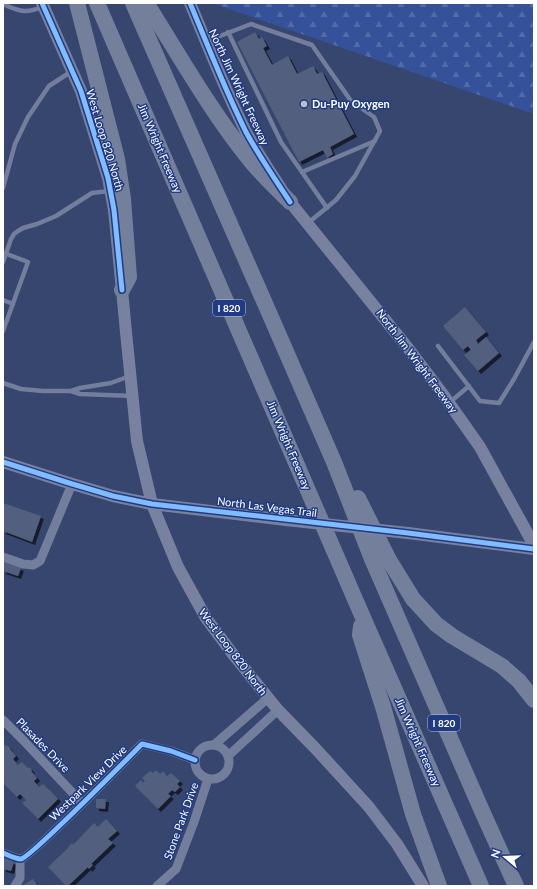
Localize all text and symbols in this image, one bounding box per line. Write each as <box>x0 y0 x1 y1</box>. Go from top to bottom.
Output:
street label: North Jim Wright Freeway <box>207 27 272 147</box>
street label: West Loop 820 North <box>84 88 127 192</box>
place label: Du-Puy Oxygen <box>312 97 390 110</box>
marker: Du-Puy Oxygen <box>299 99 309 109</box>
street label: Jim Wright Freeway <box>136 101 185 195</box>
road number: I 820 <box>213 300 245 316</box>
street label: North Jim Wright Freeway <box>374 306 461 415</box>
street label: Jim Wright Freeway <box>265 398 314 492</box>
street label: North Las Vegas Trail <box>216 494 318 519</box>
street label: West Loop 820 North <box>197 606 270 698</box>
street label: Jim Wright Freeway <box>393 695 444 788</box>
street label: Plasades Drive <box>14 715 73 775</box>
road number: I 820 <box>428 715 460 731</box>
street label: Westpark View Drive <box>46 742 129 823</box>
street label: Stone Park Drive <box>161 780 201 861</box>
north arrow <box>485 837 525 877</box>
text: N <box>488 847 503 860</box>

